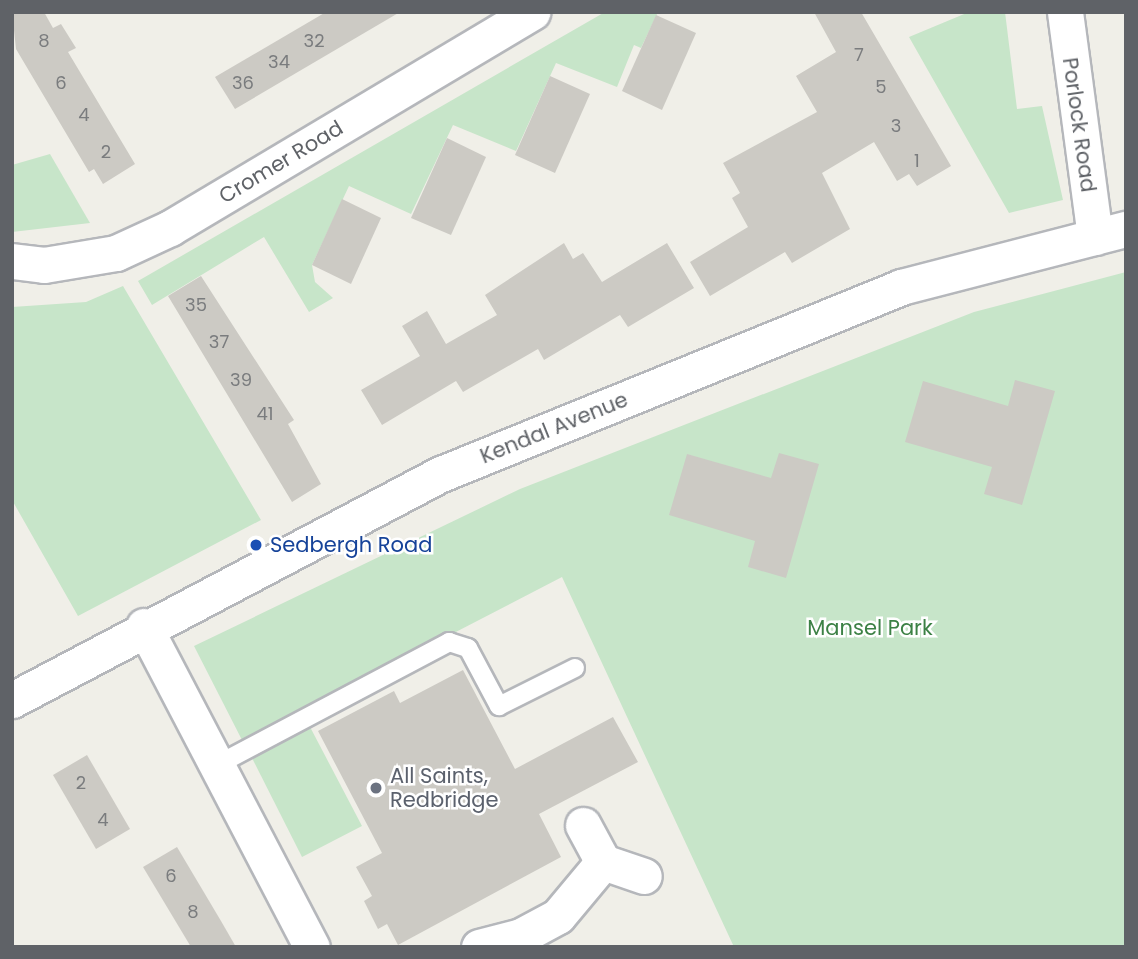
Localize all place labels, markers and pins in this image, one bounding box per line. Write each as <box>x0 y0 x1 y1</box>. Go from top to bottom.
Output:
place label: Sedbergh Road <box>270 532 432 558</box>
marker: Sedbergh Road <box>248 537 264 553</box>
place label: All Saints, Redbridge <box>390 763 499 813</box>
marker: All Saints, Redbridge <box>368 780 384 796</box>

